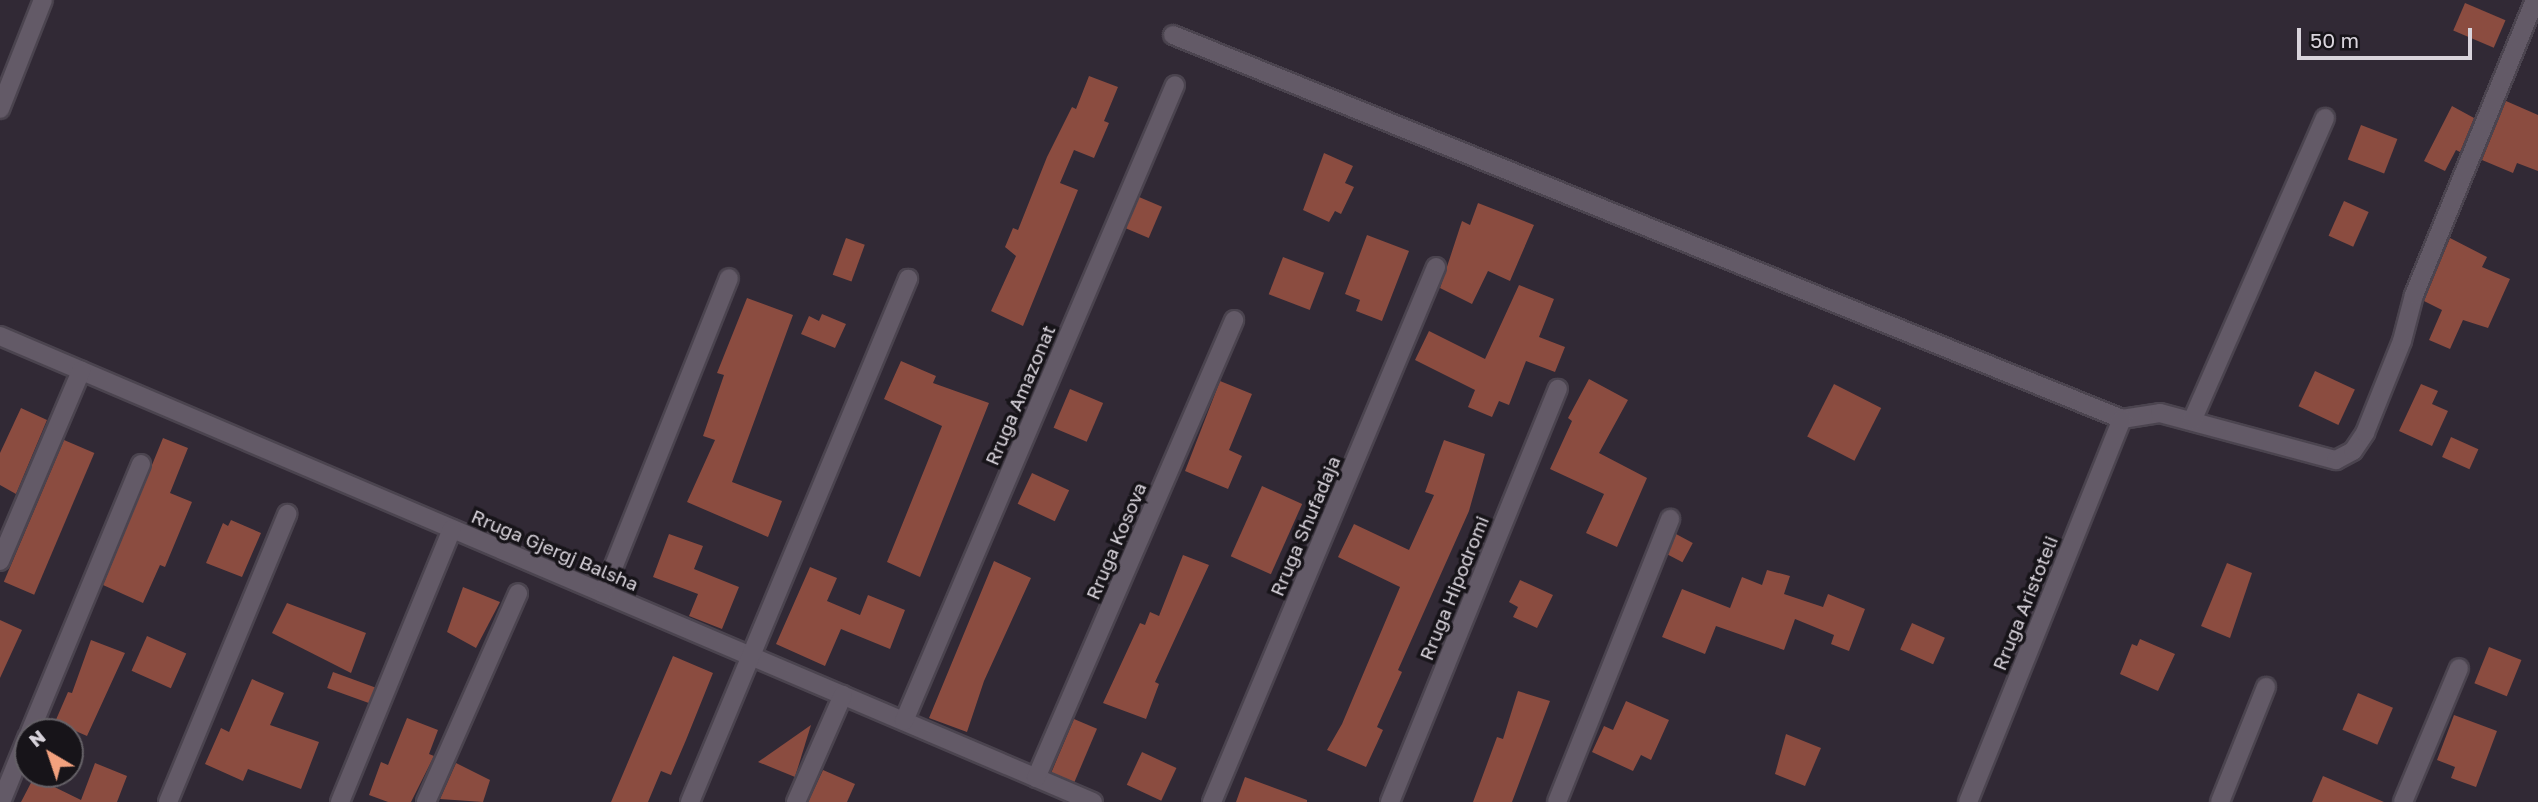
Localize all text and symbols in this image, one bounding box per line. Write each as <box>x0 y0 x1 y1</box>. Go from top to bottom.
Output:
scale bar <box>2300 14 2475 58</box>
text: 50 m <box>2310 27 2359 53</box>
street label: Rruga Amazonat <box>980 321 1060 469</box>
street label: Rruga Shufadaja <box>1265 453 1345 599</box>
street label: Rruga Kosova <box>1081 479 1151 603</box>
street label: Rruga Gjergj Balsha <box>468 504 642 596</box>
street label: Rruga Hipodromi <box>1415 512 1493 664</box>
street label: Rruga Aristoteli <box>1988 532 2062 674</box>
north arrow <box>14 718 84 788</box>
text: N <box>24 724 50 751</box>

